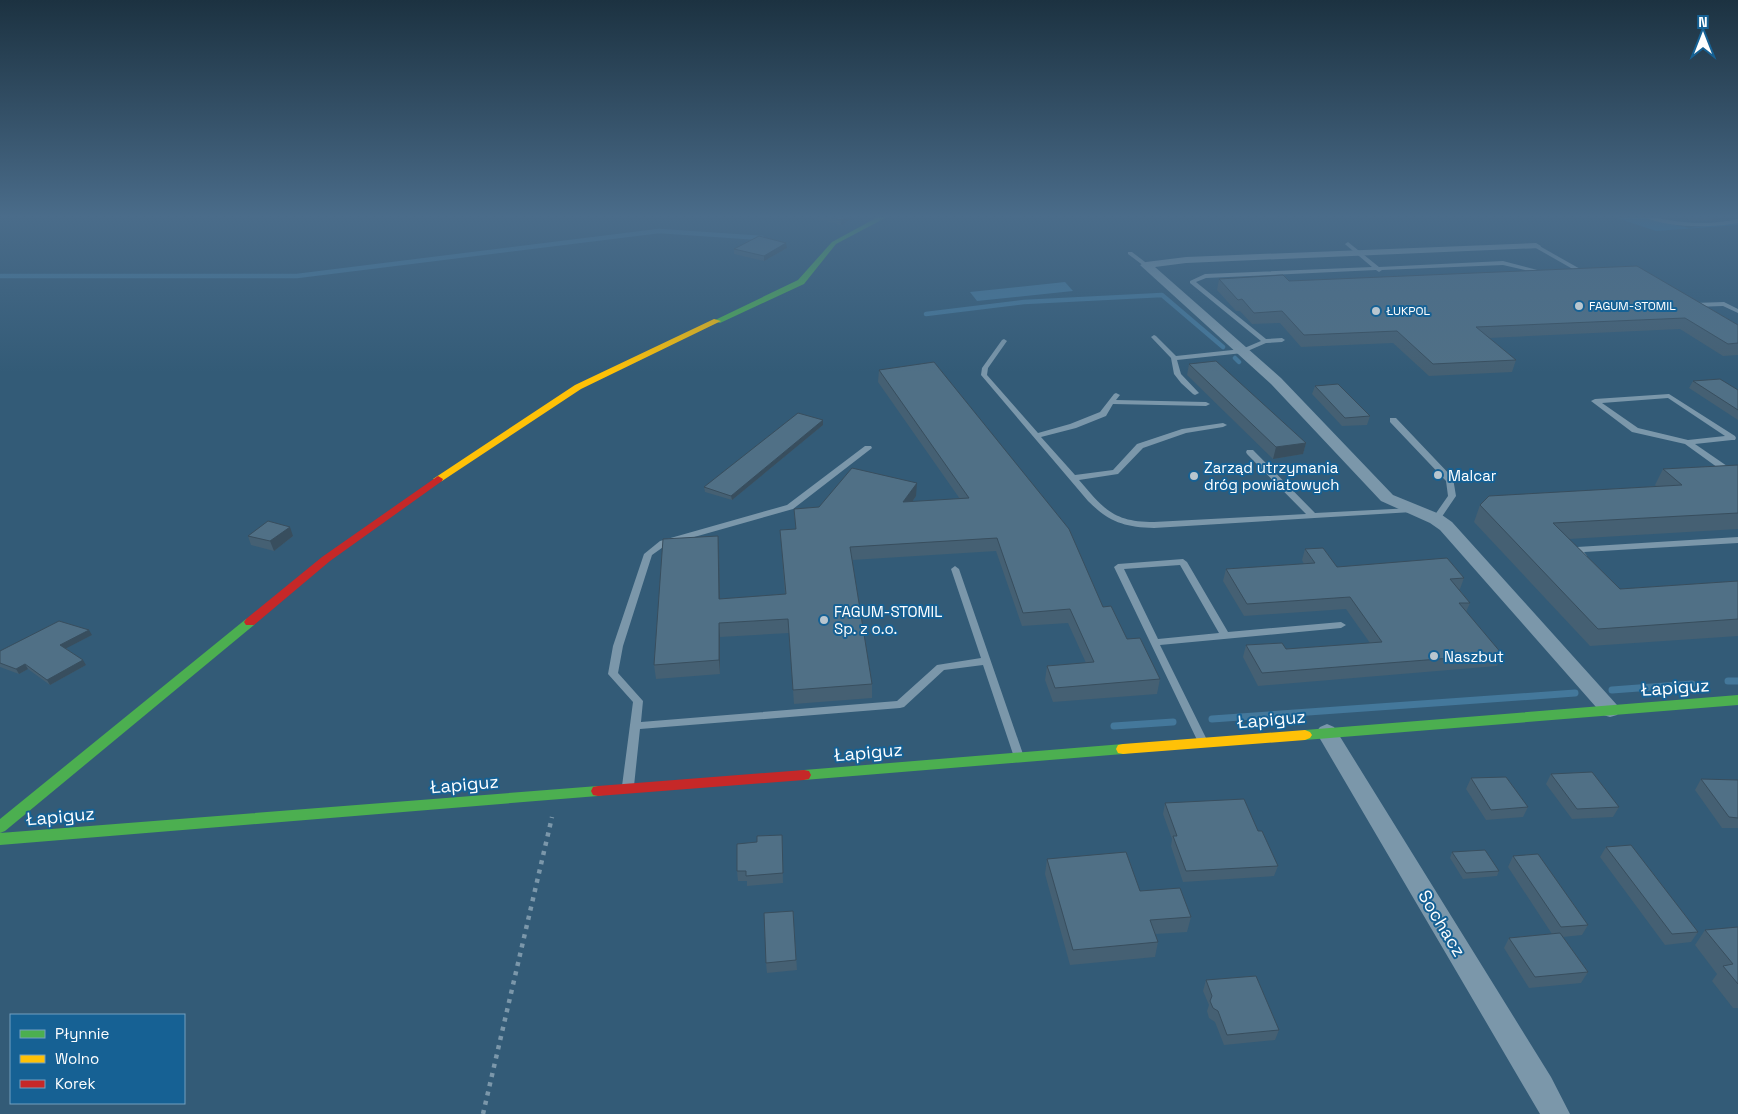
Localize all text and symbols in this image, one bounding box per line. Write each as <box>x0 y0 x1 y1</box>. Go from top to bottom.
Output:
north arrow <box>1678 10 1728 60</box>
text: N <box>1698 13 1708 31</box>
place label: FAGUM-STOMIL <box>1589 298 1676 314</box>
marker: FAGUM-STOMIL <box>1573 300 1585 312</box>
place label: ŁUKPOL <box>1386 303 1431 319</box>
marker: ŁUKPOL <box>1370 305 1382 317</box>
place label: Zarząd utrzymania dróg powiatowych <box>1204 458 1340 494</box>
place label: Malcar <box>1448 466 1497 485</box>
marker: Malcar <box>1432 469 1444 481</box>
marker: Zarząd utrzymania dróg powiatowych <box>1188 470 1200 482</box>
place label: FAGUM-STOMIL Sp. z o.o. <box>834 602 942 638</box>
marker: FAGUM-STOMIL Sp. z o.o. <box>818 614 830 626</box>
place label: Naszbut <box>1444 647 1504 666</box>
marker: Naszbut <box>1428 650 1440 662</box>
street label: Łapiguz <box>1640 673 1710 701</box>
street label: Łapiguz <box>1236 705 1306 733</box>
street label: Łapiguz <box>833 738 903 766</box>
street label: Łapiguz <box>429 770 499 798</box>
street label: Łapiguz <box>25 802 95 830</box>
street label: Sochacz <box>1413 885 1471 961</box>
legend <box>10 1014 185 1104</box>
text: Płynnie <box>55 1024 109 1043</box>
text: Wolno <box>55 1049 99 1068</box>
text: Korek <box>55 1074 95 1093</box>

